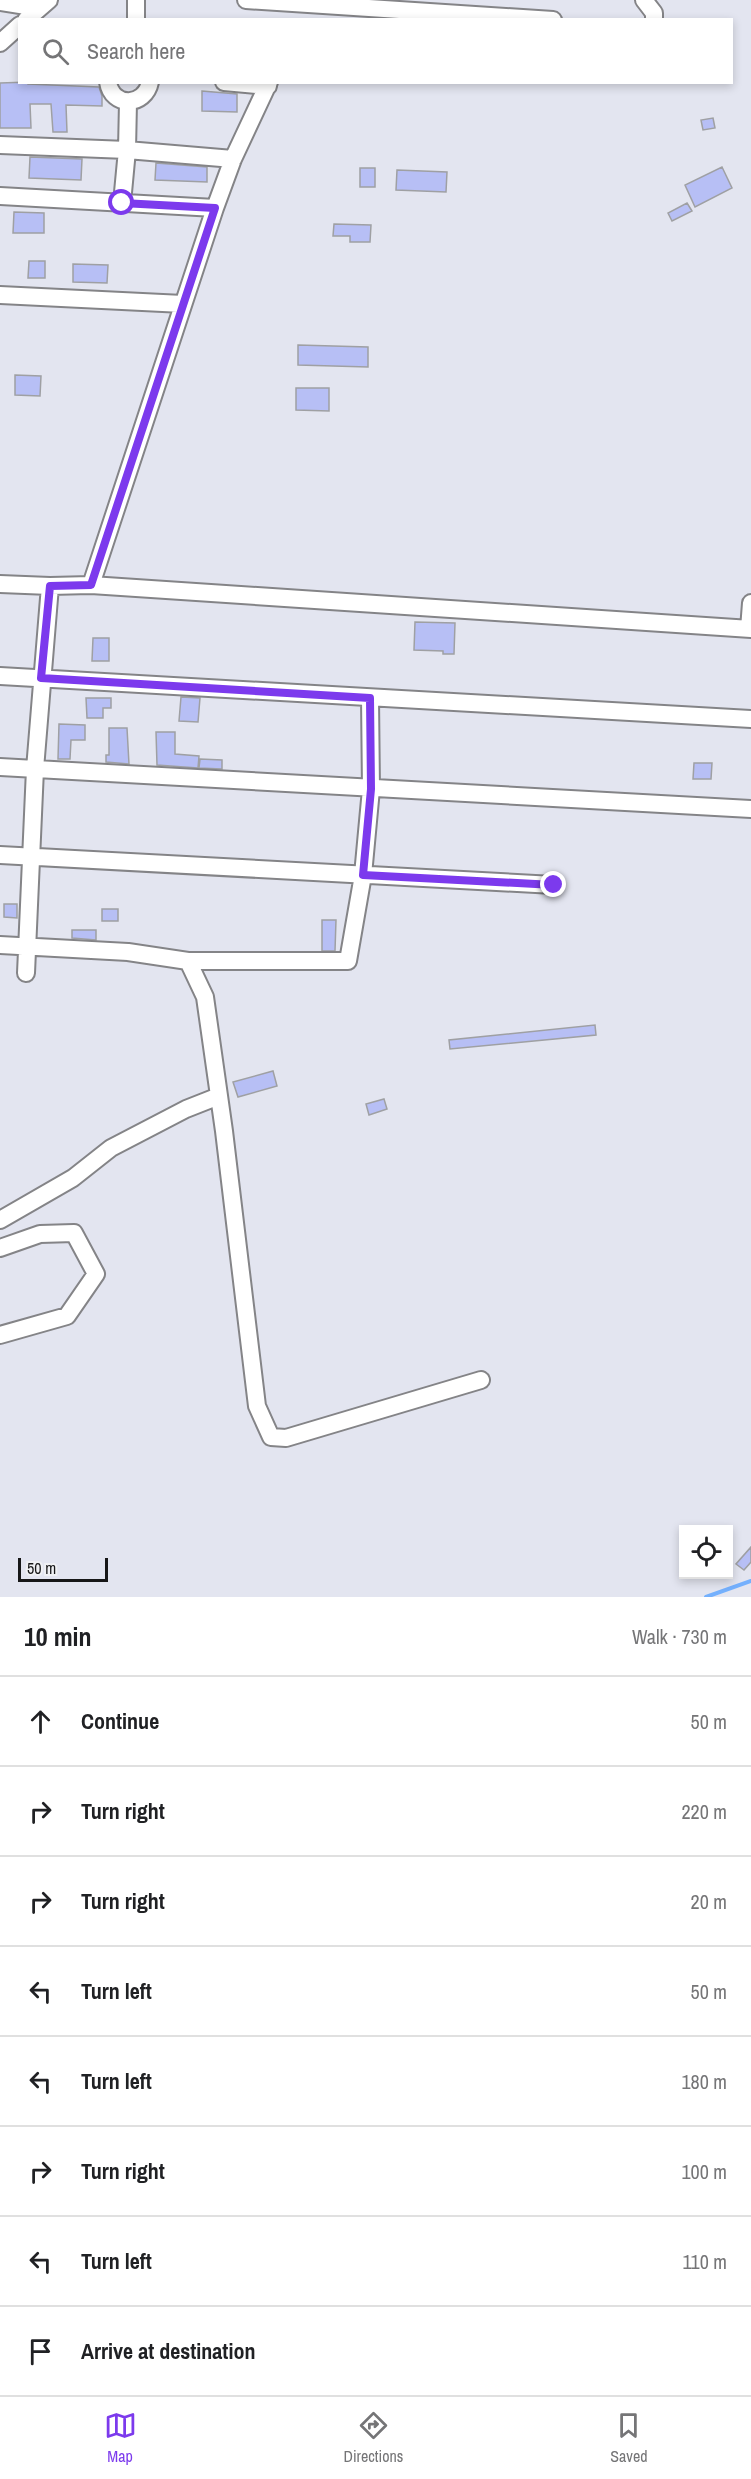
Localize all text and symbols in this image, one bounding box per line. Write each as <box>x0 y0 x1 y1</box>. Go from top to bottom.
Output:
search box <box>18 18 733 84</box>
icon: search <box>39 35 72 68</box>
text: Search here <box>87 36 185 66</box>
route start <box>108 189 134 215</box>
route end <box>540 871 566 897</box>
map controls <box>679 1525 733 1579</box>
button: locate <box>679 1525 733 1579</box>
scale bar <box>18 1555 108 1582</box>
text: 50 m <box>27 1557 56 1579</box>
text: 10 min <box>24 1619 92 1654</box>
text: Walk · 730 m <box>632 1623 727 1650</box>
icon: ahead <box>24 1705 57 1738</box>
text: Continue <box>81 1706 159 1736</box>
text: 50 m <box>691 1708 727 1735</box>
icon: right <box>24 1795 57 1828</box>
text: Turn right <box>81 1796 165 1826</box>
text: 220 m <box>681 1798 727 1825</box>
icon: right <box>24 1885 57 1918</box>
text: Turn right <box>81 1886 165 1916</box>
text: 20 m <box>691 1888 727 1915</box>
icon: left <box>24 1975 57 2008</box>
text: Turn left <box>81 1976 152 2006</box>
text: 50 m <box>691 1978 727 2005</box>
icon: left <box>24 2065 57 2098</box>
text: Turn left <box>81 2066 152 2096</box>
text: 180 m <box>681 2068 727 2095</box>
icon: right <box>24 2155 57 2188</box>
text: Turn right <box>81 2156 165 2186</box>
text: 100 m <box>681 2158 727 2185</box>
icon: left <box>24 2245 57 2278</box>
text: Turn left <box>81 2246 152 2276</box>
text: 110 m <box>683 2248 727 2275</box>
icon: arrive <box>24 2335 57 2368</box>
text: Arrive at destination <box>81 2336 255 2366</box>
tab: Map <box>104 2409 137 2467</box>
tab: Directions <box>344 2409 403 2467</box>
tab: Saved <box>610 2409 648 2467</box>

